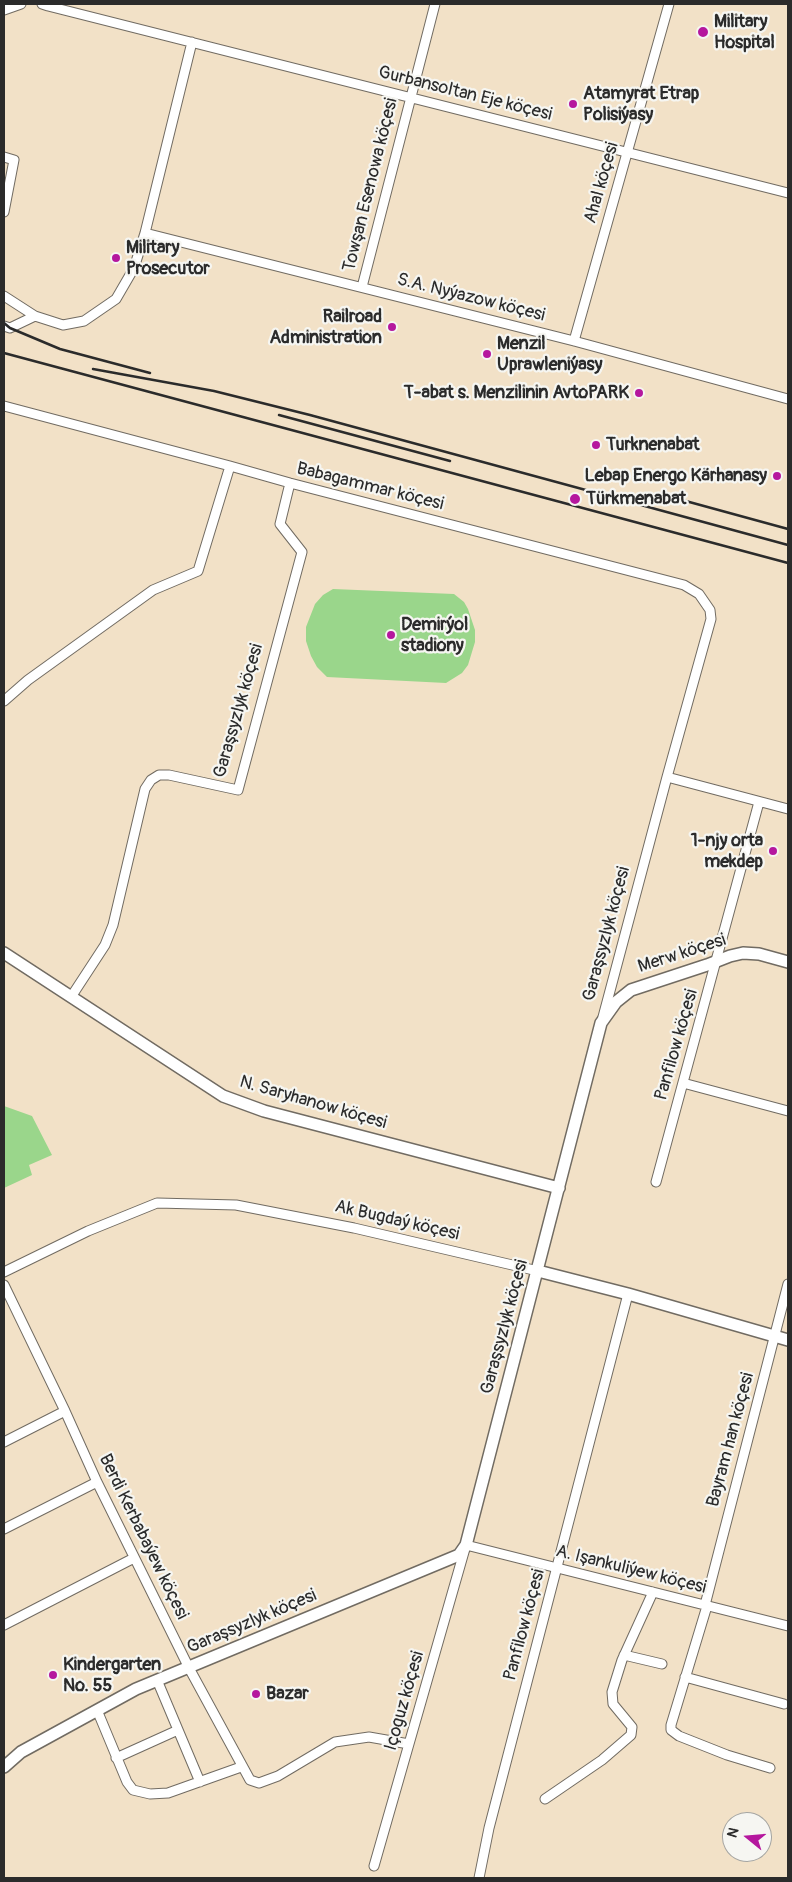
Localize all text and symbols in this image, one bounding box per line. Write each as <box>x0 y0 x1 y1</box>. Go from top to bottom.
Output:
place label: Military Hospital <box>714 11 775 54</box>
marker: Military Hospital <box>696 25 710 39</box>
street label: Gurbansoltan Eje köçesi <box>376 62 554 126</box>
place label: Atamyrat Etrap Polisiýasy <box>583 83 699 126</box>
street label: Towşan Esenowa köçesi <box>339 96 403 274</box>
marker: Atamyrat Etrap Polisiýasy <box>567 98 579 110</box>
street label: Ahal köçesi <box>580 140 624 226</box>
place label: Military Prosecutor <box>126 237 210 280</box>
marker: Military Prosecutor <box>110 252 122 264</box>
street label: S.A. Nyýazow köçesi <box>395 269 547 327</box>
place label: Railroad Administration <box>269 306 382 348</box>
marker: Railroad Administration <box>386 321 398 333</box>
place label: Menzil Uprawleniýasy <box>497 333 602 376</box>
marker: Menzil Uprawleniýasy <box>481 348 493 360</box>
place label: T-abat s. Menzilinin AvtoPARK <box>404 382 629 404</box>
marker: T-abat s. Menzilinin AvtoPARK <box>633 387 645 399</box>
place label: Turknenabat <box>606 434 700 456</box>
marker: Turknenabat <box>590 439 602 451</box>
street label: Babagammar köçesi <box>294 458 446 516</box>
place label: Lebap Energo Kärhanasy <box>584 465 767 487</box>
marker: Lebap Energo Kärhanasy <box>771 470 783 482</box>
place label: Türkmenabat <box>586 488 686 510</box>
marker: Türkmenabat <box>568 492 582 506</box>
place label: Demirýol stadiony <box>401 614 468 656</box>
marker: Demirýol stadiony <box>385 629 397 641</box>
street label: Garaşsyzlyk köçesi <box>210 641 268 781</box>
place label: 1-njy orta mekdep <box>691 830 763 872</box>
marker: 1-njy orta mekdep <box>767 845 779 857</box>
street label: Garaşsyzlyk köçesi <box>579 864 635 1004</box>
street label: Merw köçesi <box>635 930 729 978</box>
street label: Panfilow köçesi <box>651 987 703 1103</box>
street label: N. Saryhanow köçesi <box>237 1072 389 1134</box>
street label: Ak Bugdaý köçesi <box>333 1196 461 1246</box>
street label: Garaşsyzlyk köçesi <box>477 1257 533 1397</box>
street label: Bayram han köçesi <box>703 1371 759 1509</box>
street label: Berdi Kerbabaýew köçesi <box>94 1451 192 1623</box>
street label: A. Işankuliýew köçesi <box>554 1541 708 1599</box>
street label: Panfilow köçesi <box>500 1567 550 1683</box>
street label: Garaşsyzlyk köçesi <box>184 1585 320 1659</box>
street label: Içoguz köçesi <box>381 1649 429 1753</box>
place label: Kindergarten No. 55 <box>63 1654 161 1696</box>
marker: Kindergarten No. 55 <box>47 1669 59 1681</box>
place label: Bazar <box>266 1683 309 1705</box>
marker: Bazar <box>250 1688 262 1700</box>
north arrow <box>722 1812 772 1862</box>
text: N <box>724 1826 743 1840</box>

